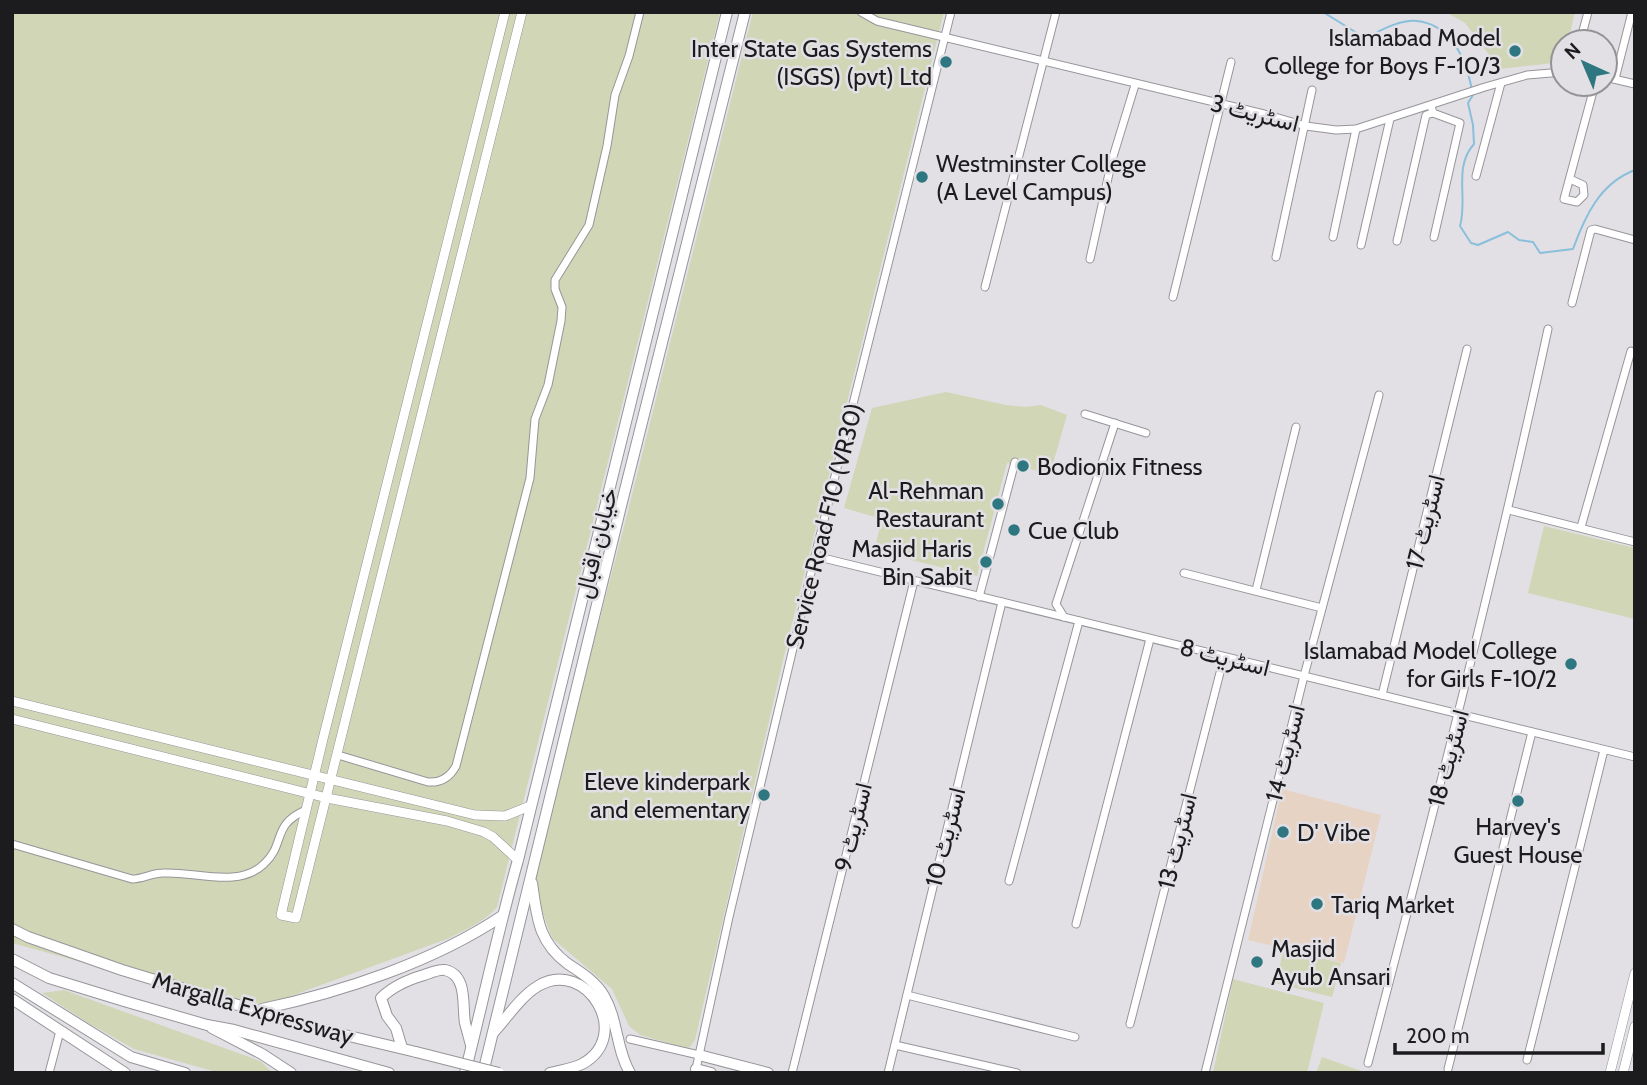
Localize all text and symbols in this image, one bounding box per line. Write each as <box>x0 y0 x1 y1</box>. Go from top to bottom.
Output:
place label: Islamabad Model College for Boys F-10/3 <box>1264 23 1501 80</box>
north arrow <box>1549 28 1619 98</box>
place label: Inter State Gas Systems (ISGS) (pvt) Ltd <box>691 34 932 91</box>
text: N <box>1560 38 1585 64</box>
marker: Islamabad Model College for Boys F-10/3 <box>1507 43 1523 59</box>
marker: Inter State Gas Systems (ISGS) (pvt) Ltd <box>938 54 954 70</box>
street label: اسٹریٹ 3 <box>1208 88 1302 139</box>
place label: Westminster College (A Level Campus) <box>936 149 1146 206</box>
marker: Westminster College (A Level Campus) <box>914 169 930 185</box>
street label: Service Road F10 (VR30) <box>779 400 869 652</box>
place label: Bodionix Fitness <box>1037 452 1203 481</box>
marker: Bodionix Fitness <box>1015 458 1031 474</box>
street label: اسٹریٹ 17 <box>1399 471 1452 573</box>
place label: Al-Rehman Restaurant <box>868 476 984 533</box>
street label: خیابان اقبال <box>568 485 624 601</box>
marker: Al-Rehman Restaurant <box>990 496 1006 512</box>
place label: Cue Club <box>1028 516 1119 545</box>
marker: Cue Club <box>1006 522 1022 538</box>
place label: Masjid Haris Bin Sabit <box>851 534 972 591</box>
marker: Masjid Haris Bin Sabit <box>978 554 994 570</box>
street label: اسٹریٹ 8 <box>1177 632 1273 683</box>
place label: Islamabad Model College for Girls F-10/2 <box>1303 636 1557 693</box>
marker: Islamabad Model College for Girls F-10/2 <box>1563 656 1579 672</box>
street label: اسٹریٹ 14 <box>1259 702 1312 805</box>
street label: اسٹریٹ 18 <box>1421 706 1476 810</box>
place label: Eleve kinderpark and elementary <box>584 767 750 824</box>
street label: اسٹریٹ 9 <box>828 779 879 875</box>
street label: اسٹریٹ 10 <box>919 784 972 890</box>
marker: Eleve kinderpark and elementary <box>756 787 772 803</box>
street label: اسٹریٹ 13 <box>1151 790 1204 892</box>
marker: Harvey's Guest House <box>1510 793 1526 809</box>
place label: Harvey's Guest House <box>1454 812 1582 869</box>
place label: D' Vibe <box>1297 818 1370 847</box>
marker: D' Vibe <box>1275 824 1291 840</box>
place label: Tariq Market <box>1331 890 1454 919</box>
marker: Tariq Market <box>1309 896 1325 912</box>
place label: Masjid Ayub Ansari <box>1271 934 1391 991</box>
marker: Masjid Ayub Ansari <box>1249 954 1265 970</box>
street label: Margalla Expressway <box>149 965 357 1051</box>
scale bar <box>1395 1012 1603 1056</box>
text: 200 m <box>1406 1023 1469 1048</box>

